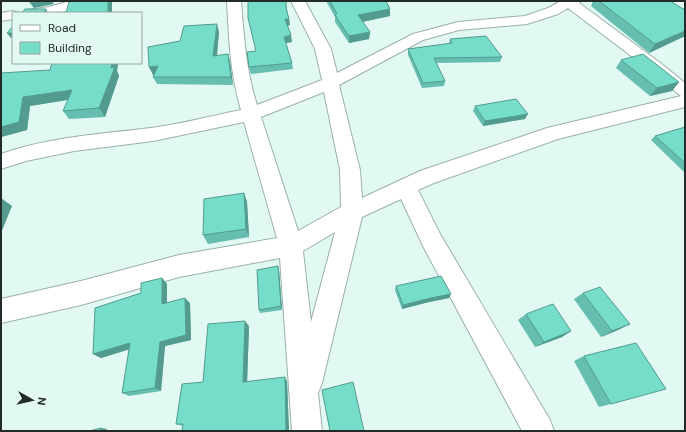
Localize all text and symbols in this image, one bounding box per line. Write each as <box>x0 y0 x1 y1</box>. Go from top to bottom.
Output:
legend <box>12 12 142 64</box>
text: Road <box>48 20 76 36</box>
text: Building <box>48 40 92 56</box>
north arrow <box>12 380 52 420</box>
text: N <box>34 396 49 406</box>

